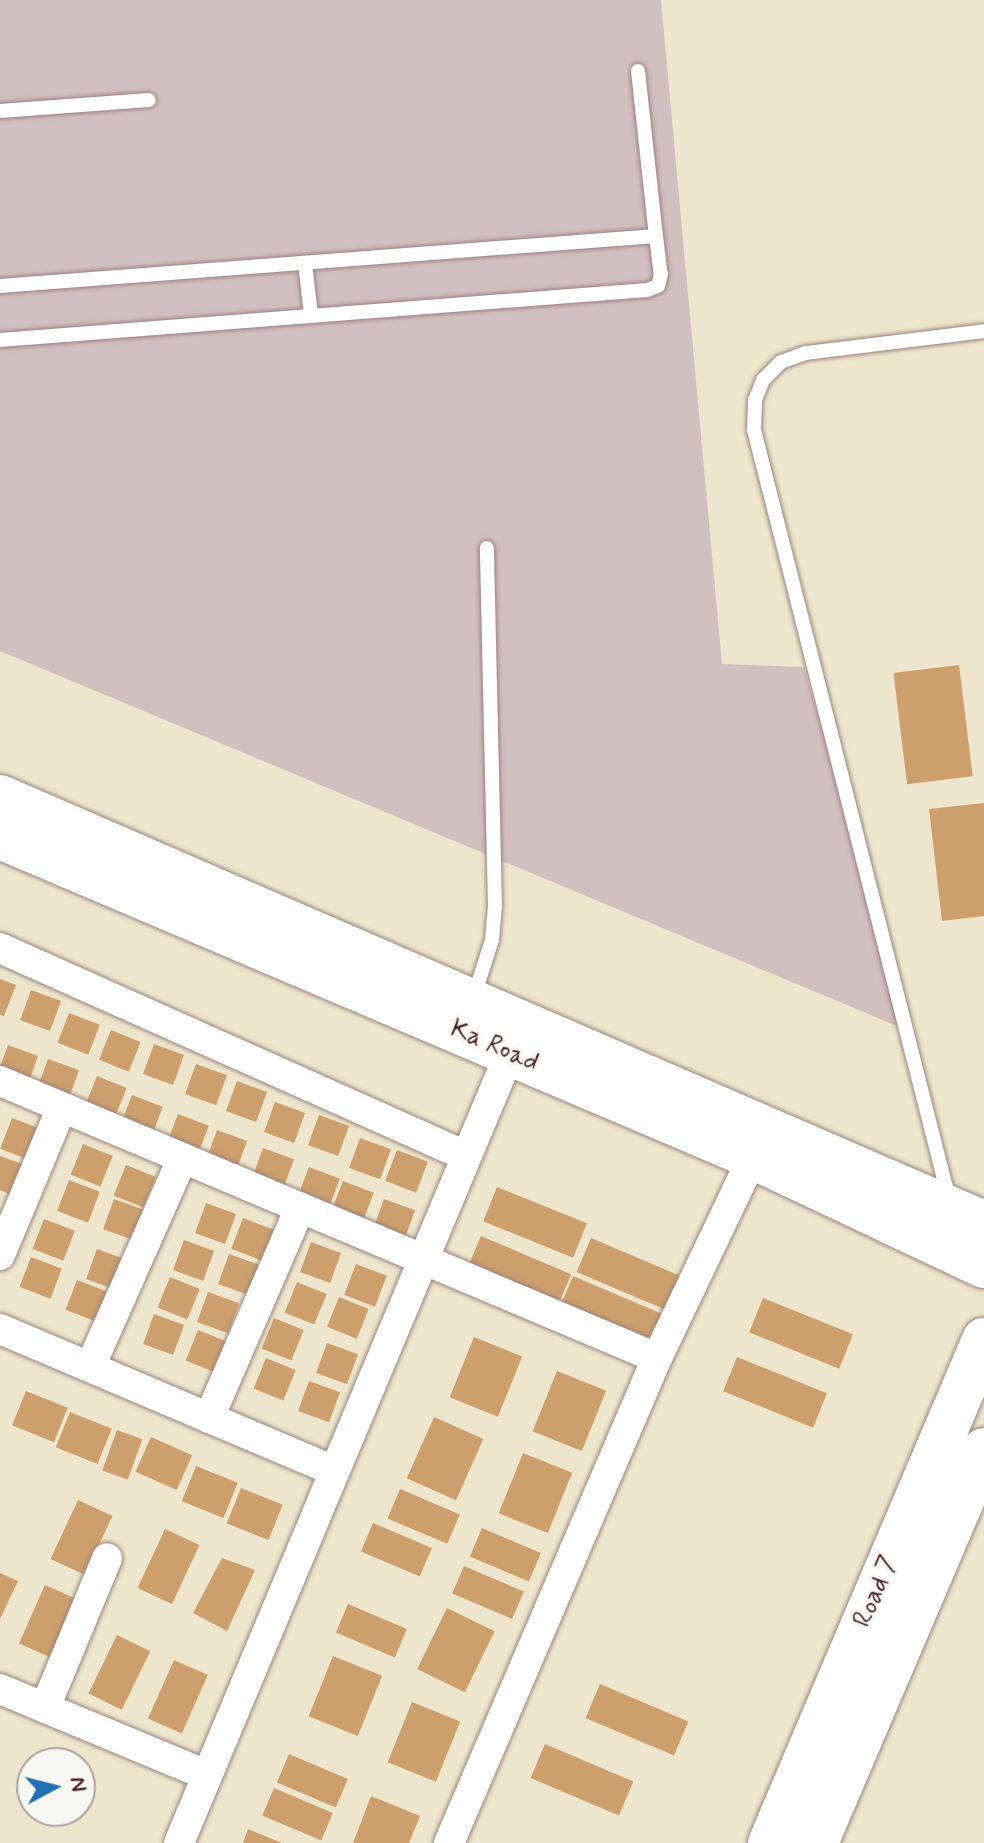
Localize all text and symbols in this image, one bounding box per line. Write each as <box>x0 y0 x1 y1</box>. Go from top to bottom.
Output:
street label: Ka Road <box>446 1015 542 1079</box>
street label: Road 7 <box>848 1551 906 1633</box>
north arrow <box>16 1747 96 1827</box>
text: N <box>63 1775 93 1793</box>

